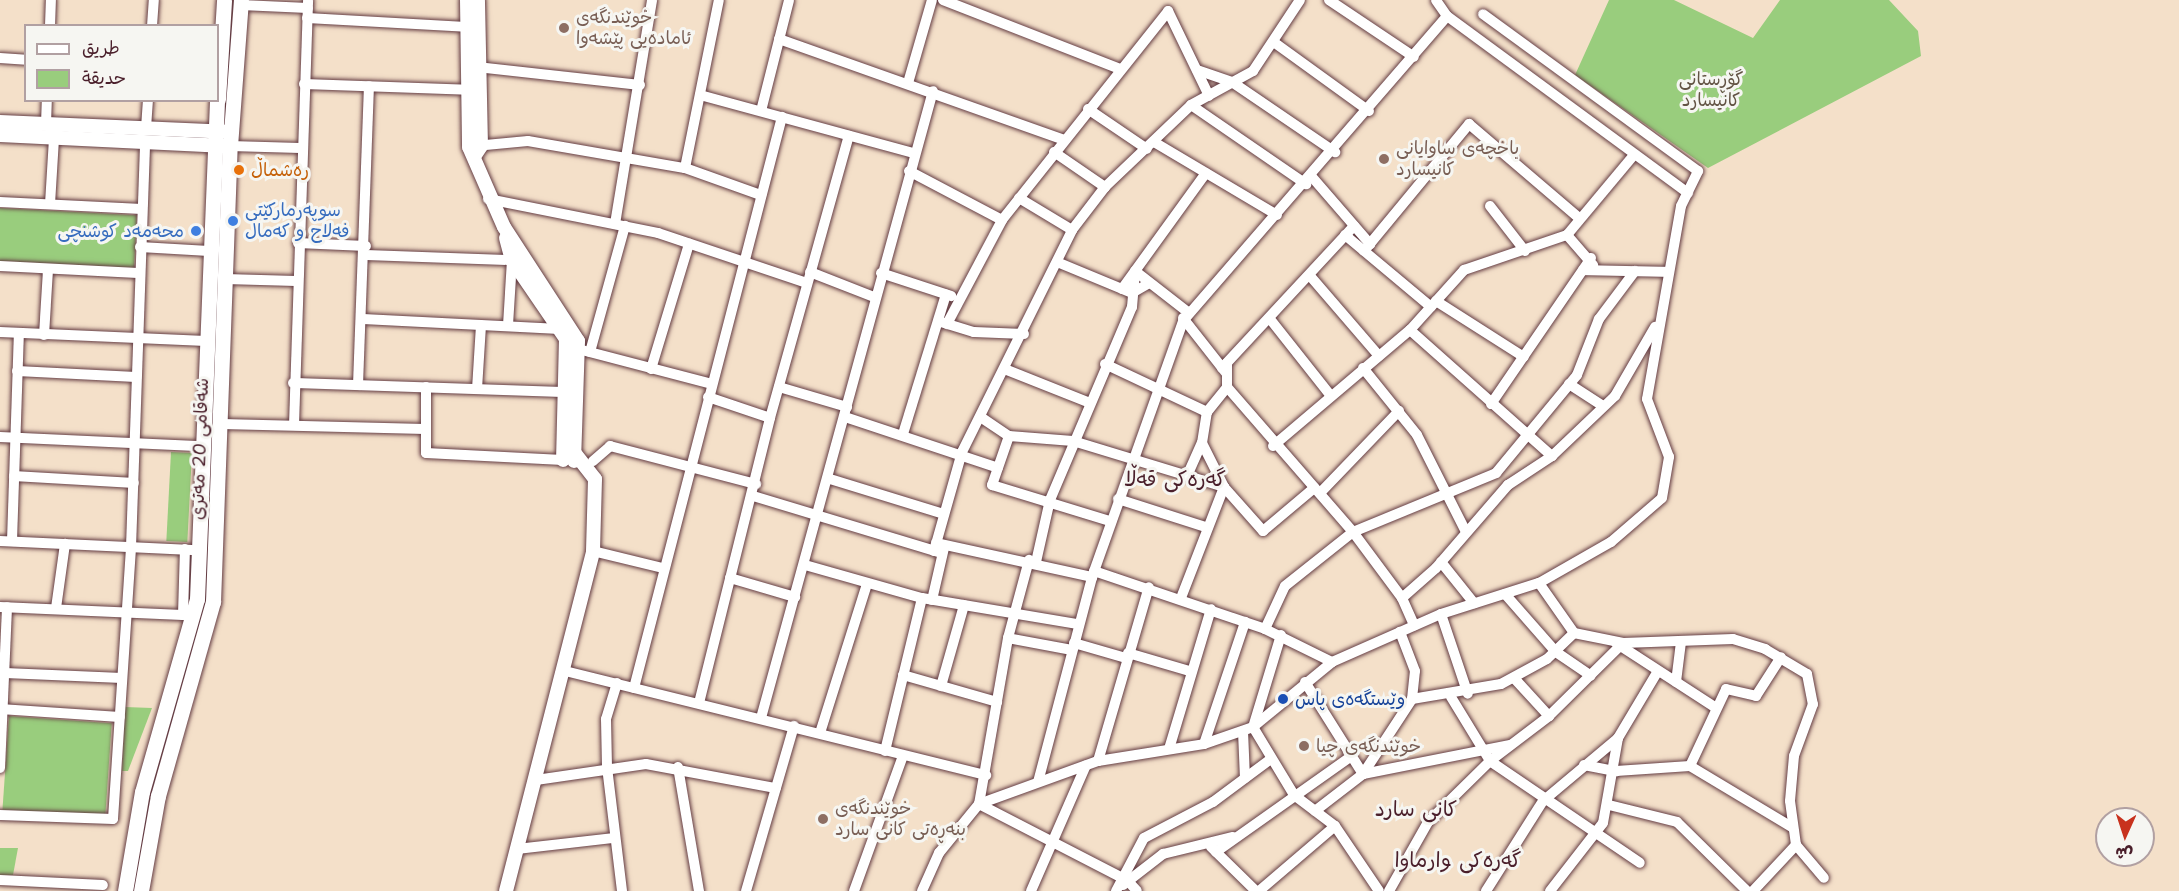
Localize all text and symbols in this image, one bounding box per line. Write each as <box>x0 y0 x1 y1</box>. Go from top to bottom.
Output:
place label: خوێندنگەی ئامادەیی پێشەوا <box>576 7 691 50</box>
marker: خوێندنگەی ئامادەیی پێشەوا <box>557 21 571 35</box>
legend <box>24 24 219 102</box>
text: طريق <box>82 36 120 60</box>
text: حديقة <box>82 66 126 90</box>
park label: گۆڕستانی کانیسارد <box>1679 69 1743 112</box>
place label: باخچەی ساوایانی کانیسارد <box>1396 138 1519 180</box>
marker: باخچەی ساوایانی کانیسارد <box>1377 152 1391 166</box>
place label: رەشماڵ <box>251 159 309 181</box>
marker: رەشماڵ <box>232 163 246 177</box>
place label: سوپەرمارکێتی فەلاح و کەمال <box>245 200 349 242</box>
marker: سوپەرمارکێتی فەلاح و کەمال <box>226 214 240 228</box>
place label: محەمەد کوشنچی <box>58 220 184 242</box>
marker: محەمەد کوشنچی <box>189 224 203 238</box>
street label: شەقامی 20 مەتری <box>187 378 213 520</box>
district label: گەرەکی قەڵا <box>1124 466 1226 492</box>
place label: وێستگەەی پاس <box>1295 688 1405 710</box>
marker: وێستگەەی پاس <box>1276 692 1290 706</box>
place label: خوێندنگەی چیا <box>1316 735 1421 757</box>
marker: خوێندنگەی چیا <box>1297 739 1311 753</box>
district label: کانی سارد <box>1375 796 1457 822</box>
place label: خوێندنگەی بنەڕەتی کانی سارد <box>835 798 966 840</box>
north arrow <box>2095 807 2155 867</box>
marker: خوێندنگەی بنەڕەتی کانی سارد <box>816 812 830 826</box>
text: ش <box>2115 843 2133 864</box>
district label: گەرەکی وارماوا <box>1395 847 1521 873</box>

